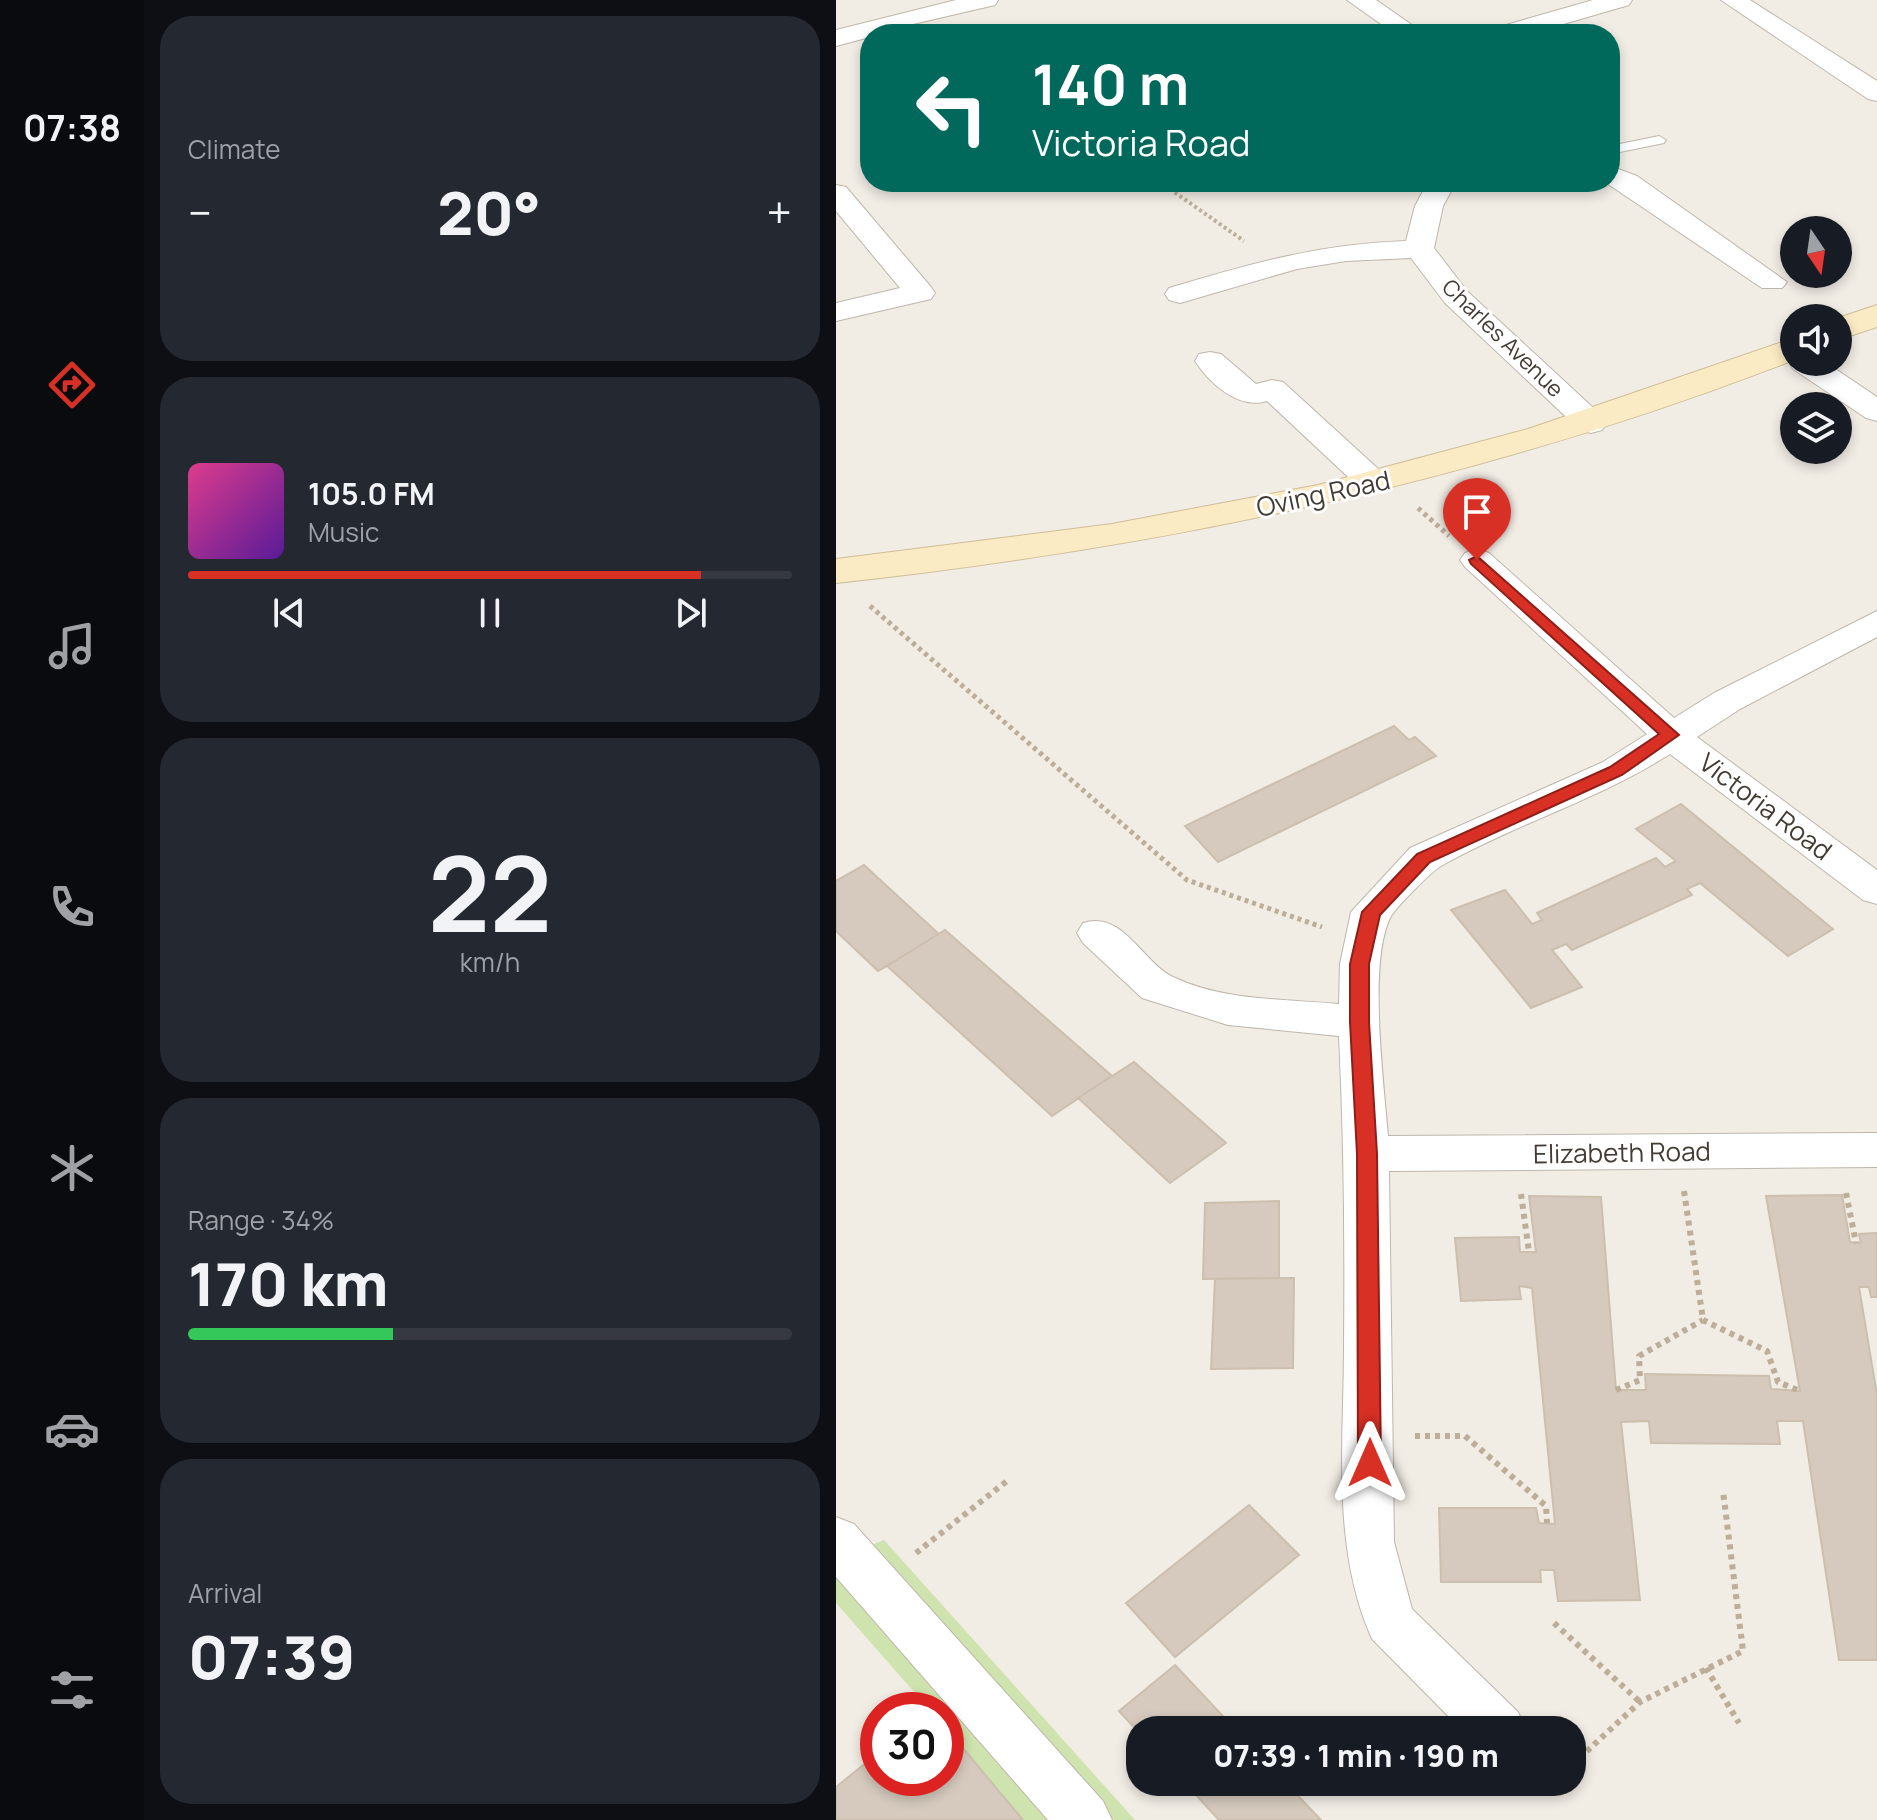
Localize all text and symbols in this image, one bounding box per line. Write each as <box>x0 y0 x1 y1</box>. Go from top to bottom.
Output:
text: 140 m <box>1032 45 1189 122</box>
icon: left <box>900 56 1004 160</box>
text: 07:38 <box>23 103 121 152</box>
text: Victoria Road <box>1032 118 1250 167</box>
text: Climate <box>188 131 280 167</box>
text: 20° <box>437 171 541 253</box>
text: − <box>188 182 212 242</box>
text: + <box>767 182 792 242</box>
north arrow <box>1780 216 1852 288</box>
map controls <box>1780 216 1852 464</box>
street label: Charles Avenue <box>1436 272 1570 404</box>
button: sound <box>1780 304 1852 376</box>
icon: directions <box>44 357 100 413</box>
button: layers <box>1780 392 1852 464</box>
street label: Oving Road <box>1253 461 1393 525</box>
text: 105.0 FM <box>308 473 435 514</box>
pin <box>1443 478 1511 560</box>
icon: arrive <box>1455 490 1499 534</box>
text: Music <box>308 514 379 550</box>
icon: previous <box>267 591 311 635</box>
icon: pause <box>468 591 512 635</box>
icon: next <box>669 591 713 635</box>
icon: music <box>44 618 100 674</box>
street label: Victoria Road <box>1692 744 1840 868</box>
text: 22 <box>428 821 552 963</box>
icon: phone <box>44 879 100 935</box>
text: km/h <box>460 944 520 980</box>
street label: Elizabeth Road <box>1533 1132 1711 1172</box>
icon: climate <box>44 1140 100 1196</box>
text: Range · 34% <box>188 1202 334 1238</box>
text: 170 km <box>188 1242 388 1324</box>
icon: car <box>44 1401 100 1457</box>
position arrow <box>1328 1421 1412 1505</box>
text: Arrival <box>188 1575 262 1611</box>
text: 07:39 <box>188 1615 355 1697</box>
icon: filters <box>44 1662 100 1718</box>
speed limit sign: 30 <box>860 1692 964 1796</box>
text: 07:39 · 1 min · 190 m <box>1213 1735 1499 1776</box>

